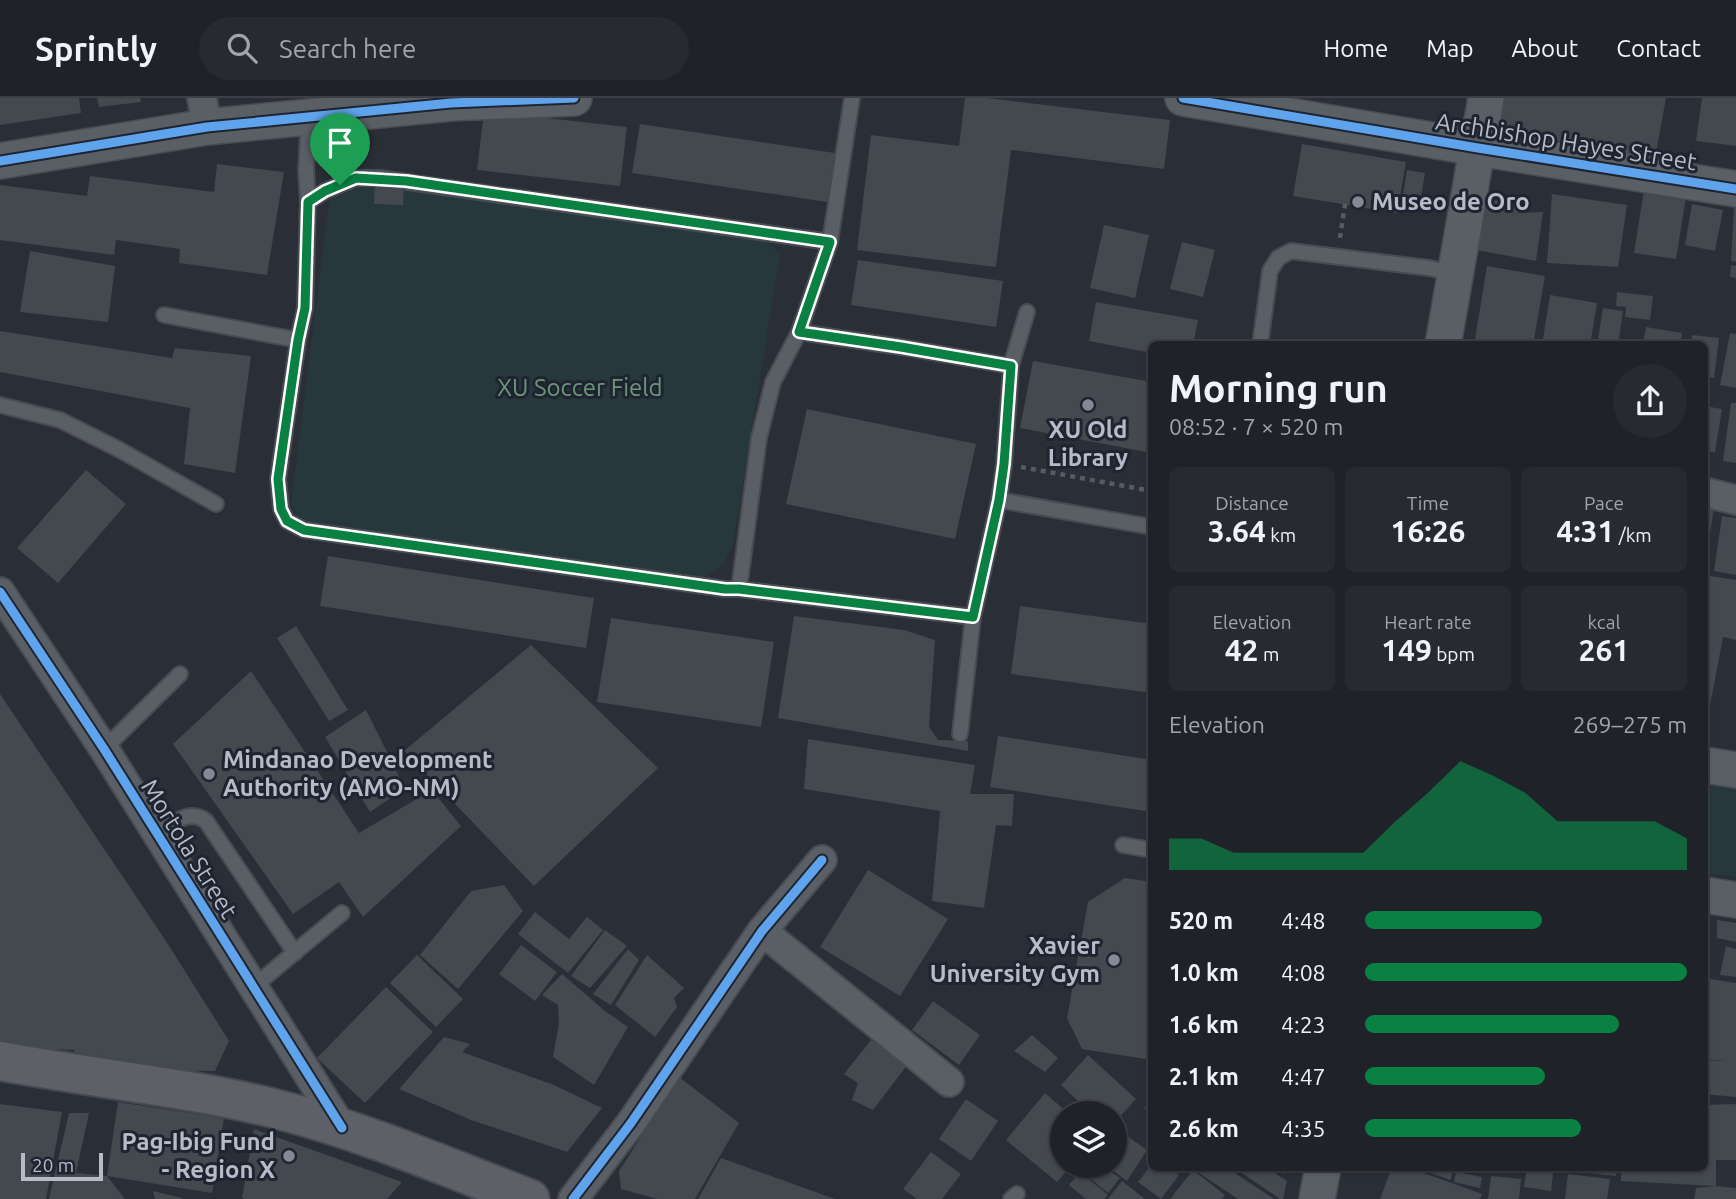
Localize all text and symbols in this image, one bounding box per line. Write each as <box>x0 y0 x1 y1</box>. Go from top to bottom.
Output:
search box <box>199 17 689 80</box>
icon: search <box>223 29 261 67</box>
text: Sprintly <box>35 30 157 67</box>
text: Search here <box>279 34 416 63</box>
text: Home <box>1323 35 1388 62</box>
text: Map <box>1426 35 1473 62</box>
text: About <box>1511 35 1578 62</box>
text: Contact <box>1616 35 1701 62</box>
street label: Archbishop Hayes Street <box>1434 108 1699 176</box>
pin <box>310 113 370 185</box>
icon: arrive <box>321 124 359 162</box>
place label: Museo de Oro <box>1372 188 1530 215</box>
marker: Museo de Oro <box>1350 194 1366 210</box>
button: share <box>1613 364 1687 438</box>
text: Morning run <box>1169 367 1388 409</box>
park label: XU Soccer Field <box>497 374 663 401</box>
marker: XU Old Library <box>1080 397 1096 413</box>
text: 08:52 · 7 × 520 m <box>1169 414 1343 439</box>
place label: XU Old Library <box>1048 416 1128 471</box>
text: Distance <box>1215 492 1289 514</box>
text: Time <box>1407 492 1449 514</box>
text: Pace <box>1584 492 1624 514</box>
text: 3.64 <box>1208 514 1266 548</box>
text: 16:26 <box>1390 514 1466 548</box>
text: 4:31 <box>1556 514 1614 548</box>
text: km <box>1266 524 1296 546</box>
text: /km <box>1614 524 1652 546</box>
text: Elevation <box>1212 611 1292 633</box>
text: Heart rate <box>1384 611 1472 633</box>
text: kcal <box>1588 611 1620 633</box>
text: 42 <box>1225 633 1259 667</box>
text: 149 <box>1381 633 1432 667</box>
text: 261 <box>1579 633 1629 667</box>
text: m <box>1259 643 1279 665</box>
text: bpm <box>1432 643 1475 665</box>
text: Elevation <box>1169 712 1265 737</box>
text: 269–275 m <box>1573 712 1687 737</box>
place label: Mindanao Development Authority (AMO-NM) <box>223 746 492 801</box>
marker: Mindanao Development Authority (AMO-NM) <box>201 766 217 782</box>
street label: Mortola Street <box>136 774 243 924</box>
text: 520 m <box>1169 908 1233 933</box>
text: 4:48 <box>1281 908 1326 933</box>
place label: Xavier University Gym <box>930 932 1100 987</box>
marker: Xavier University Gym <box>1106 952 1122 968</box>
text: 1.0 km <box>1169 960 1239 985</box>
text: 4:08 <box>1281 960 1326 985</box>
text: 1.6 km <box>1169 1012 1239 1037</box>
text: 4:23 <box>1281 1012 1326 1037</box>
text: 2.1 km <box>1169 1064 1239 1089</box>
text: 4:47 <box>1281 1064 1326 1089</box>
map controls <box>1050 1101 1127 1178</box>
button: layers <box>1050 1101 1127 1178</box>
text: 2.6 km <box>1169 1116 1239 1141</box>
text: 4:35 <box>1281 1116 1326 1141</box>
place label: Pag-Ibig Fund - Region X <box>122 1128 275 1183</box>
marker: Pag-Ibig Fund - Region X <box>281 1148 297 1164</box>
scale bar <box>21 1150 103 1182</box>
text: 20 m <box>32 1154 74 1176</box>

